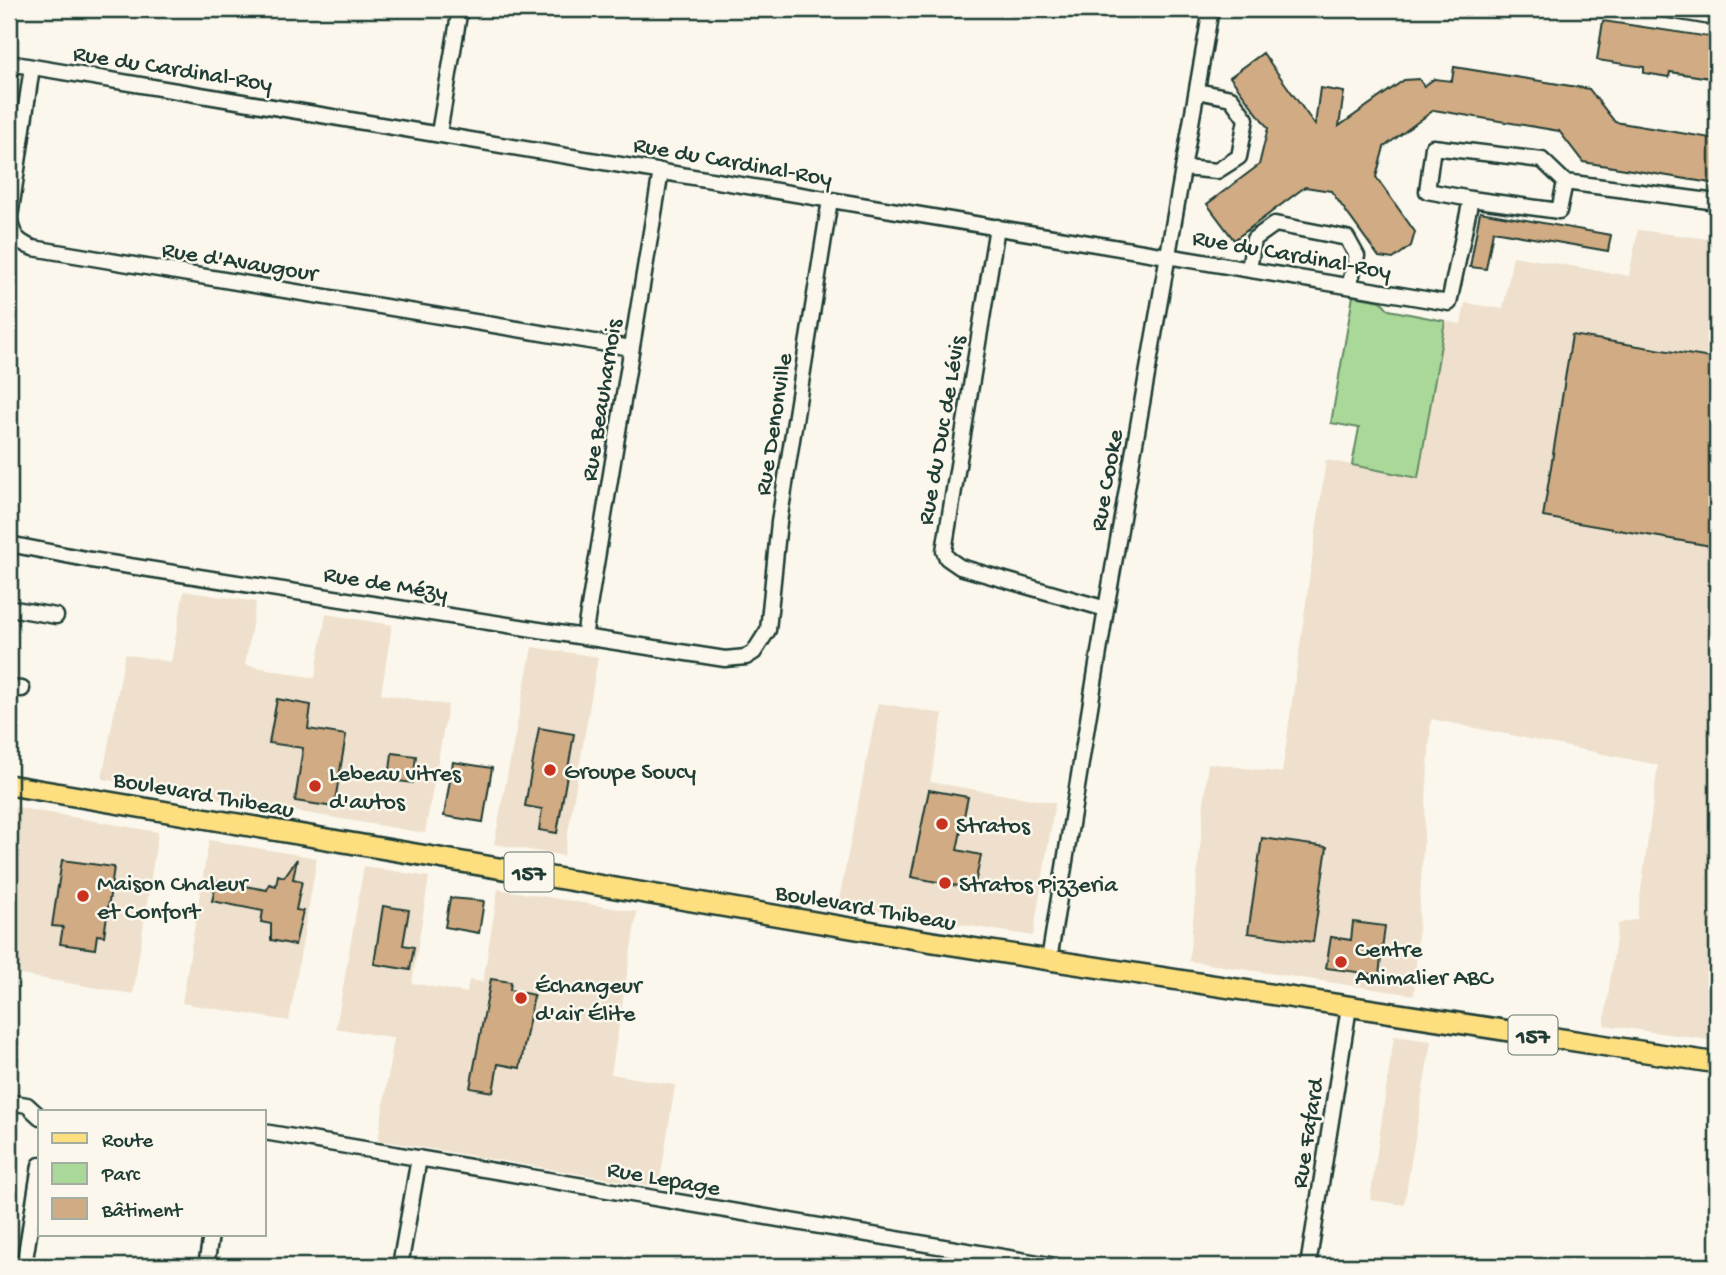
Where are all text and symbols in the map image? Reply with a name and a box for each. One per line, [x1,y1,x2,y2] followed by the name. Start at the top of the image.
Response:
[71,40,274,101] street label: Rue du Cardinal-Roy
[631,132,834,195] street label: Rue du Cardinal-Roy
[1190,225,1393,288] street label: Rue du Cardinal-Roy
[160,237,322,290] street label: Rue d'Avaugour
[576,316,631,484] street label: Rue Beauharnois
[913,333,975,527] street label: Rue du Duc de Lévis
[750,351,801,498] street label: Rue Denonville
[1085,427,1132,534] street label: Rue Cooke
[321,561,450,610] street label: Rue de Mézy
[564,759,696,788] place label: Groupe Soucy
[329,761,462,818] place label: Lebeau vitres d'autos
[542,762,558,778] marker: Groupe Soucy
[110,766,296,827] street label: Boulevard Thibeau
[307,778,323,794] marker: Lebeau vitres d'autos
[956,813,1031,842] place label: Stratos
[934,816,950,832] marker: Stratos
[504,852,554,892] road number: 157
[97,871,250,928] place label: Maison Chaleur et Confort
[959,872,1118,901] place label: Stratos Pizzeria
[937,875,953,891] marker: Stratos Pizzeria
[772,879,958,940] street label: Boulevard Thibeau
[75,888,91,904] marker: Maison Chaleur et Confort
[1355,937,1495,994] place label: Centre Animalier ABC
[1333,954,1349,970] marker: Centre Animalier ABC
[535,973,644,1030] place label: Échangeur d'air Élite
[513,990,529,1006] marker: Échangeur d'air Élite
[1508,1016,1558,1054] road number: 157
[1286,1075,1333,1191] street label: Rue Fafard
[38,1110,266,1236] legend
[102,1130,154,1155] text: Route
[605,1156,723,1205] street label: Rue Lepage
[101,1164,141,1189] text: Parc
[101,1200,184,1225] text: Bâtiment

